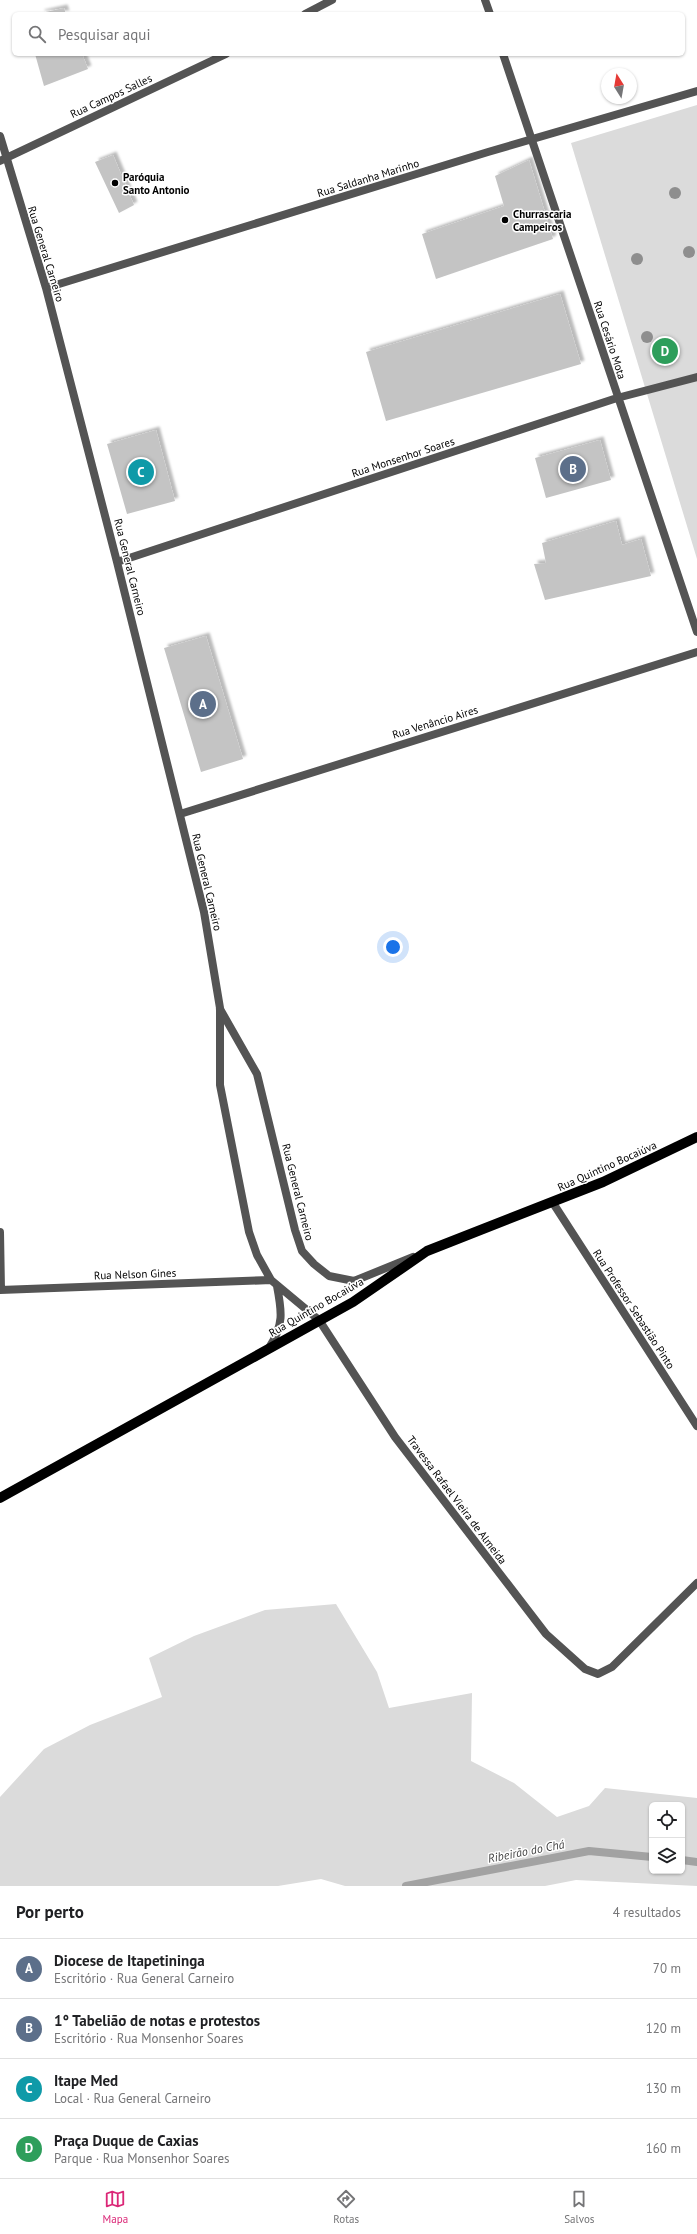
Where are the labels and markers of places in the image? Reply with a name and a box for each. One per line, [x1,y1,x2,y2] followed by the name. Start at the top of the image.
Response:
[123,170,190,197] place label: Paróquia Santo Antonio
[110,178,120,188] marker: Paróquia Santo Antonio
[513,207,571,234] place label: Churrascaria Campeiros
[500,215,510,225] marker: Churrascaria Campeiros
[652,336,678,366] pin: D
[560,454,586,484] pin: B
[128,457,154,487] pin: C
[190,689,216,719] pin: A

